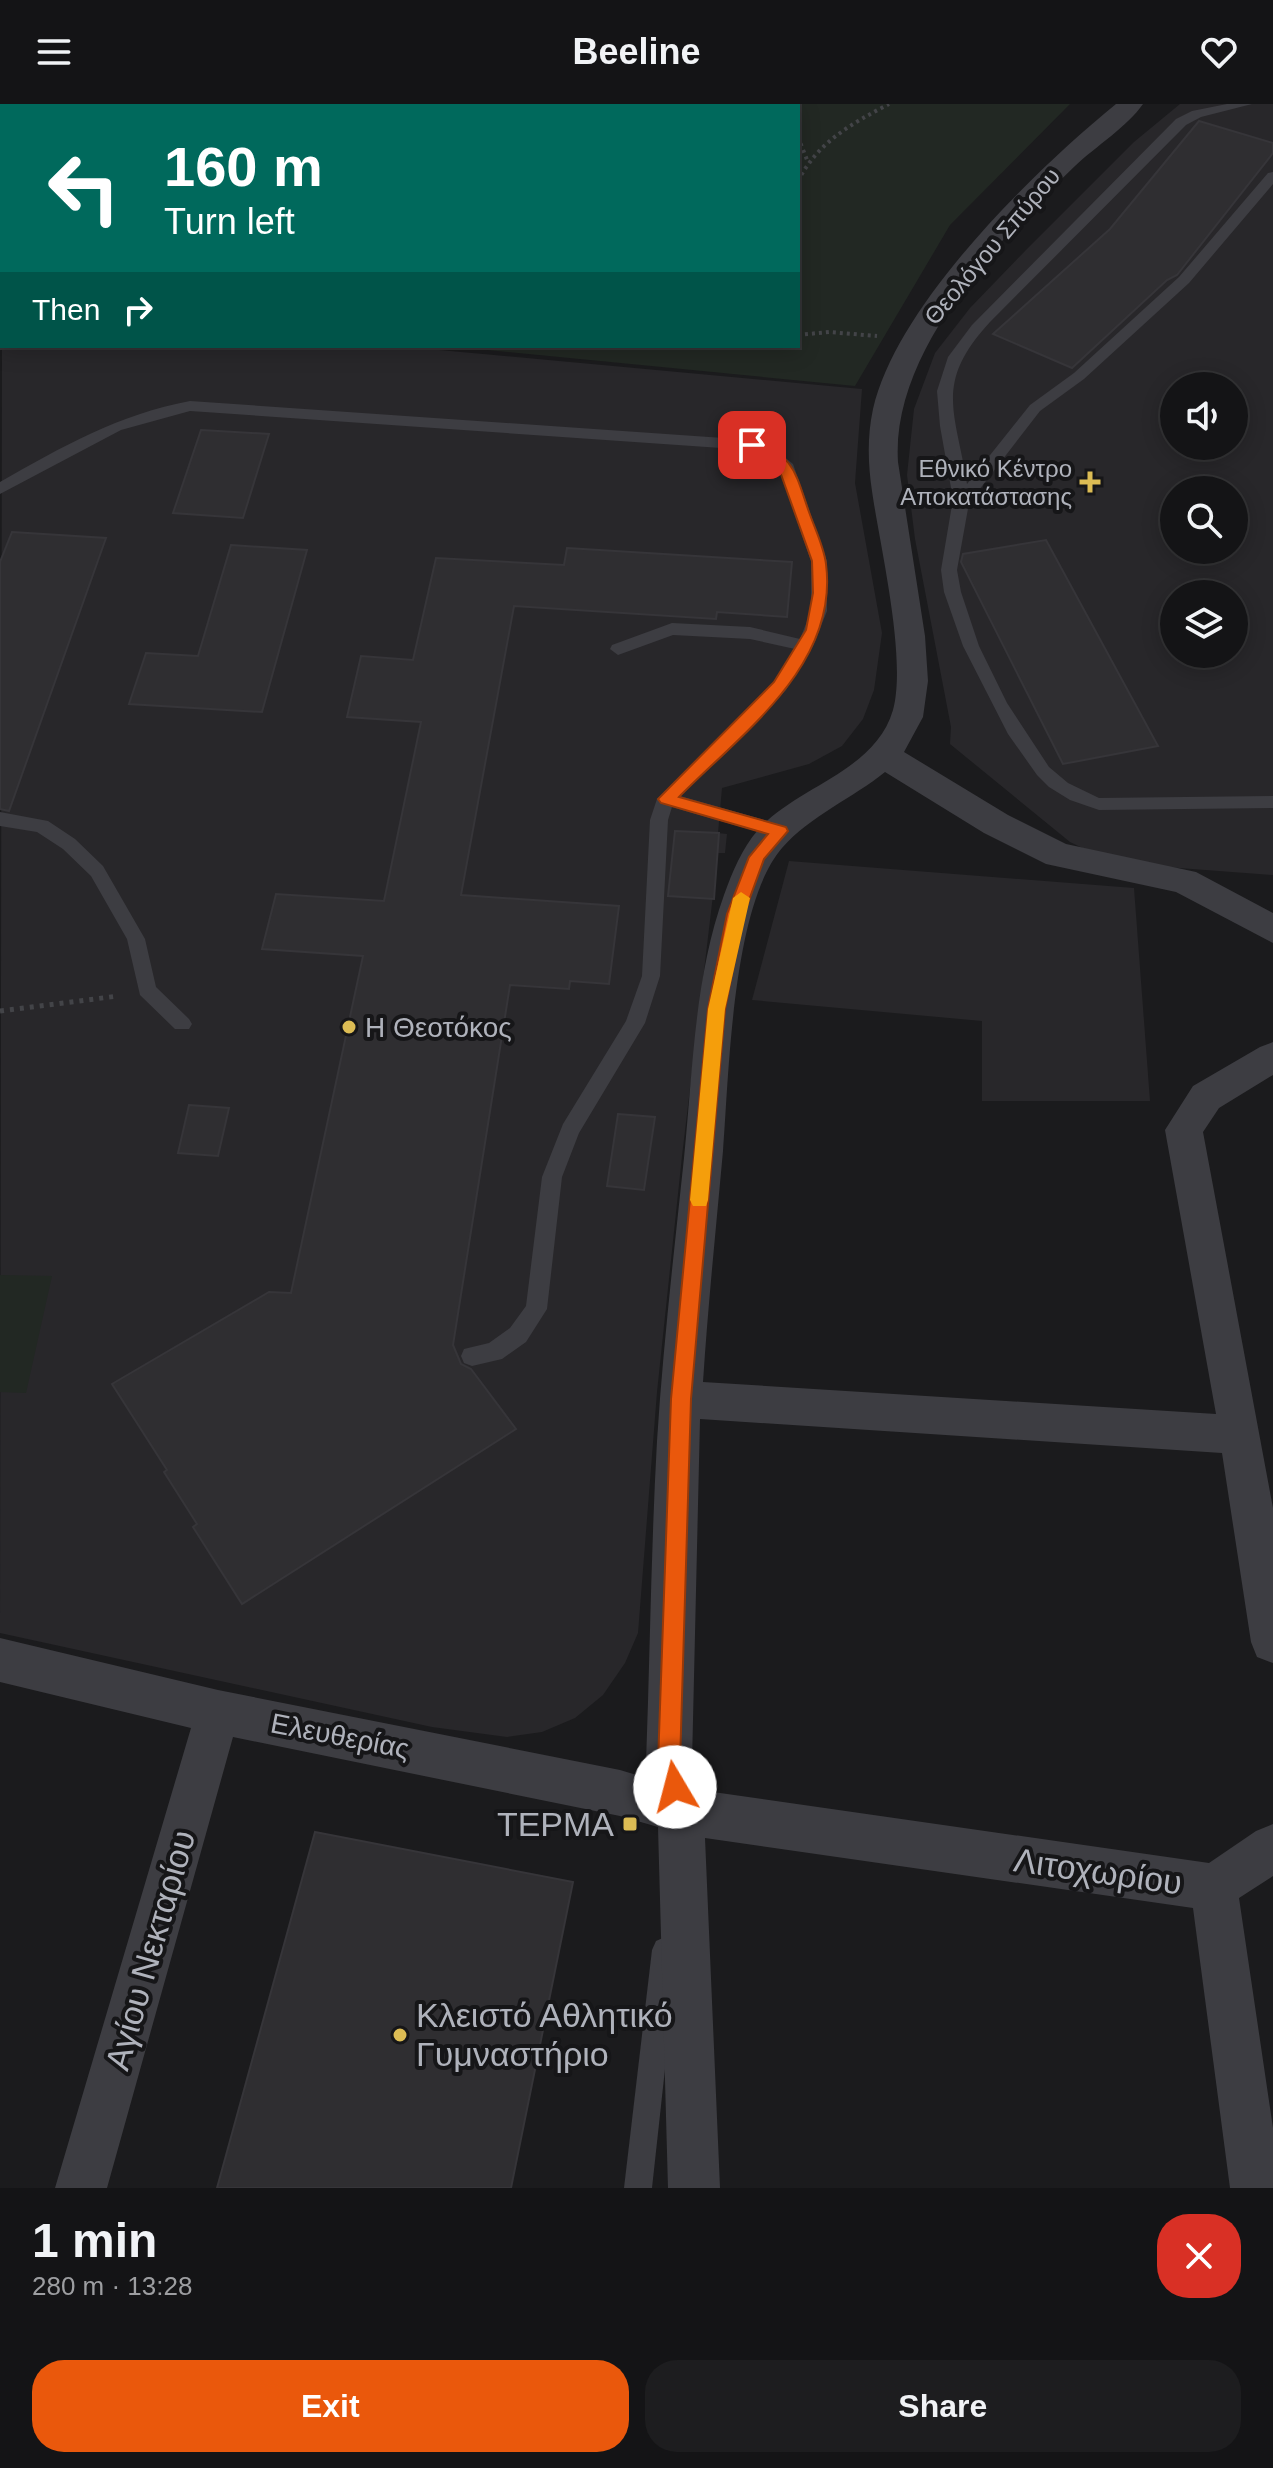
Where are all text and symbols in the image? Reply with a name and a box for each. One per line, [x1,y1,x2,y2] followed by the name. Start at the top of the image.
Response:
[32,30,76,74] icon: menu
[1197,30,1241,74] icon: heart
[572,31,701,72] text: Beeline
[164,135,323,198] text: 160 m
[32,136,136,240] icon: left
[919,162,1065,330] street label: Θεολόγου Σπύρου
[164,201,295,242] text: Turn left
[116,288,160,332] icon: right
[32,293,100,326] text: Then
[1160,372,1248,668] map controls
[1160,372,1248,460] button: sound
[718,411,786,479] pin
[730,423,774,467] icon: arrive
[900,455,1072,510] place label: Εθνικό Κέντρο Αποκατάστασης
[1079,471,1101,493] marker: Εθνικό Κέντρο Αποκατάστασης
[1160,476,1248,564] button: search
[1160,580,1248,668] button: layers
[365,1012,512,1043] place label: Η Θεοτόκος
[340,1018,358,1036] marker: Η Θεοτόκος
[268,1707,412,1765] street label: Ελευθερίας
[633,1745,717,1829] position arrow
[497,1805,614,1843] place label: ΤΕΡΜΑ
[621,1815,639,1833] marker: ΤΕΡΜΑ
[98,1826,202,2074] street label: Αγίου Νεκταρίου
[1012,1840,1184,1902] street label: Λιτοχωρίου
[416,1996,673,2073] place label: Κλειστό Αθλητικό Γυμναστήριο
[391,2026,409,2044] marker: Κλειστό Αθλητικό Γυμναστήριο
[32,2214,157,2267] text: 1 min
[1157,2214,1241,2298] button: close
[32,2271,192,2301] text: 280 m · 13:28
[32,2360,629,2452] button: Exit
[645,2360,1241,2452] button: Share

